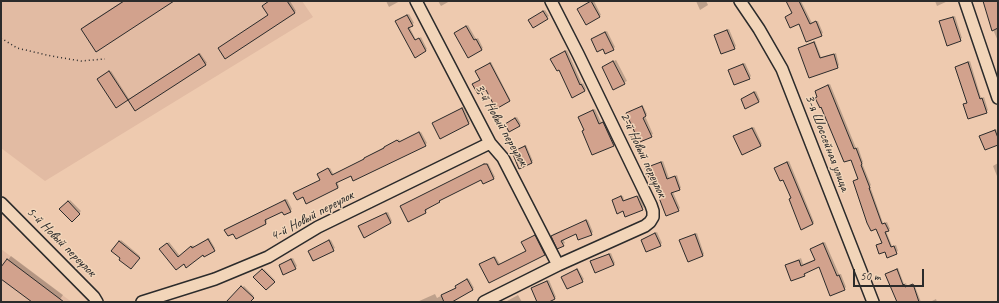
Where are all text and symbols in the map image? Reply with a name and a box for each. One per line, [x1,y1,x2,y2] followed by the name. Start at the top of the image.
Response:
[471,81,531,169] street label: 3-й Новый переулок
[801,92,853,194] street label: 3-я Шоссейная улица
[616,110,670,200] street label: 2-й Новый переулок
[268,187,356,245] street label: 4-й Новый переулок
[23,204,99,280] street label: 5-й Новый переулок
[855,261,926,287] scale bar
[860,268,880,284] text: 50 m

